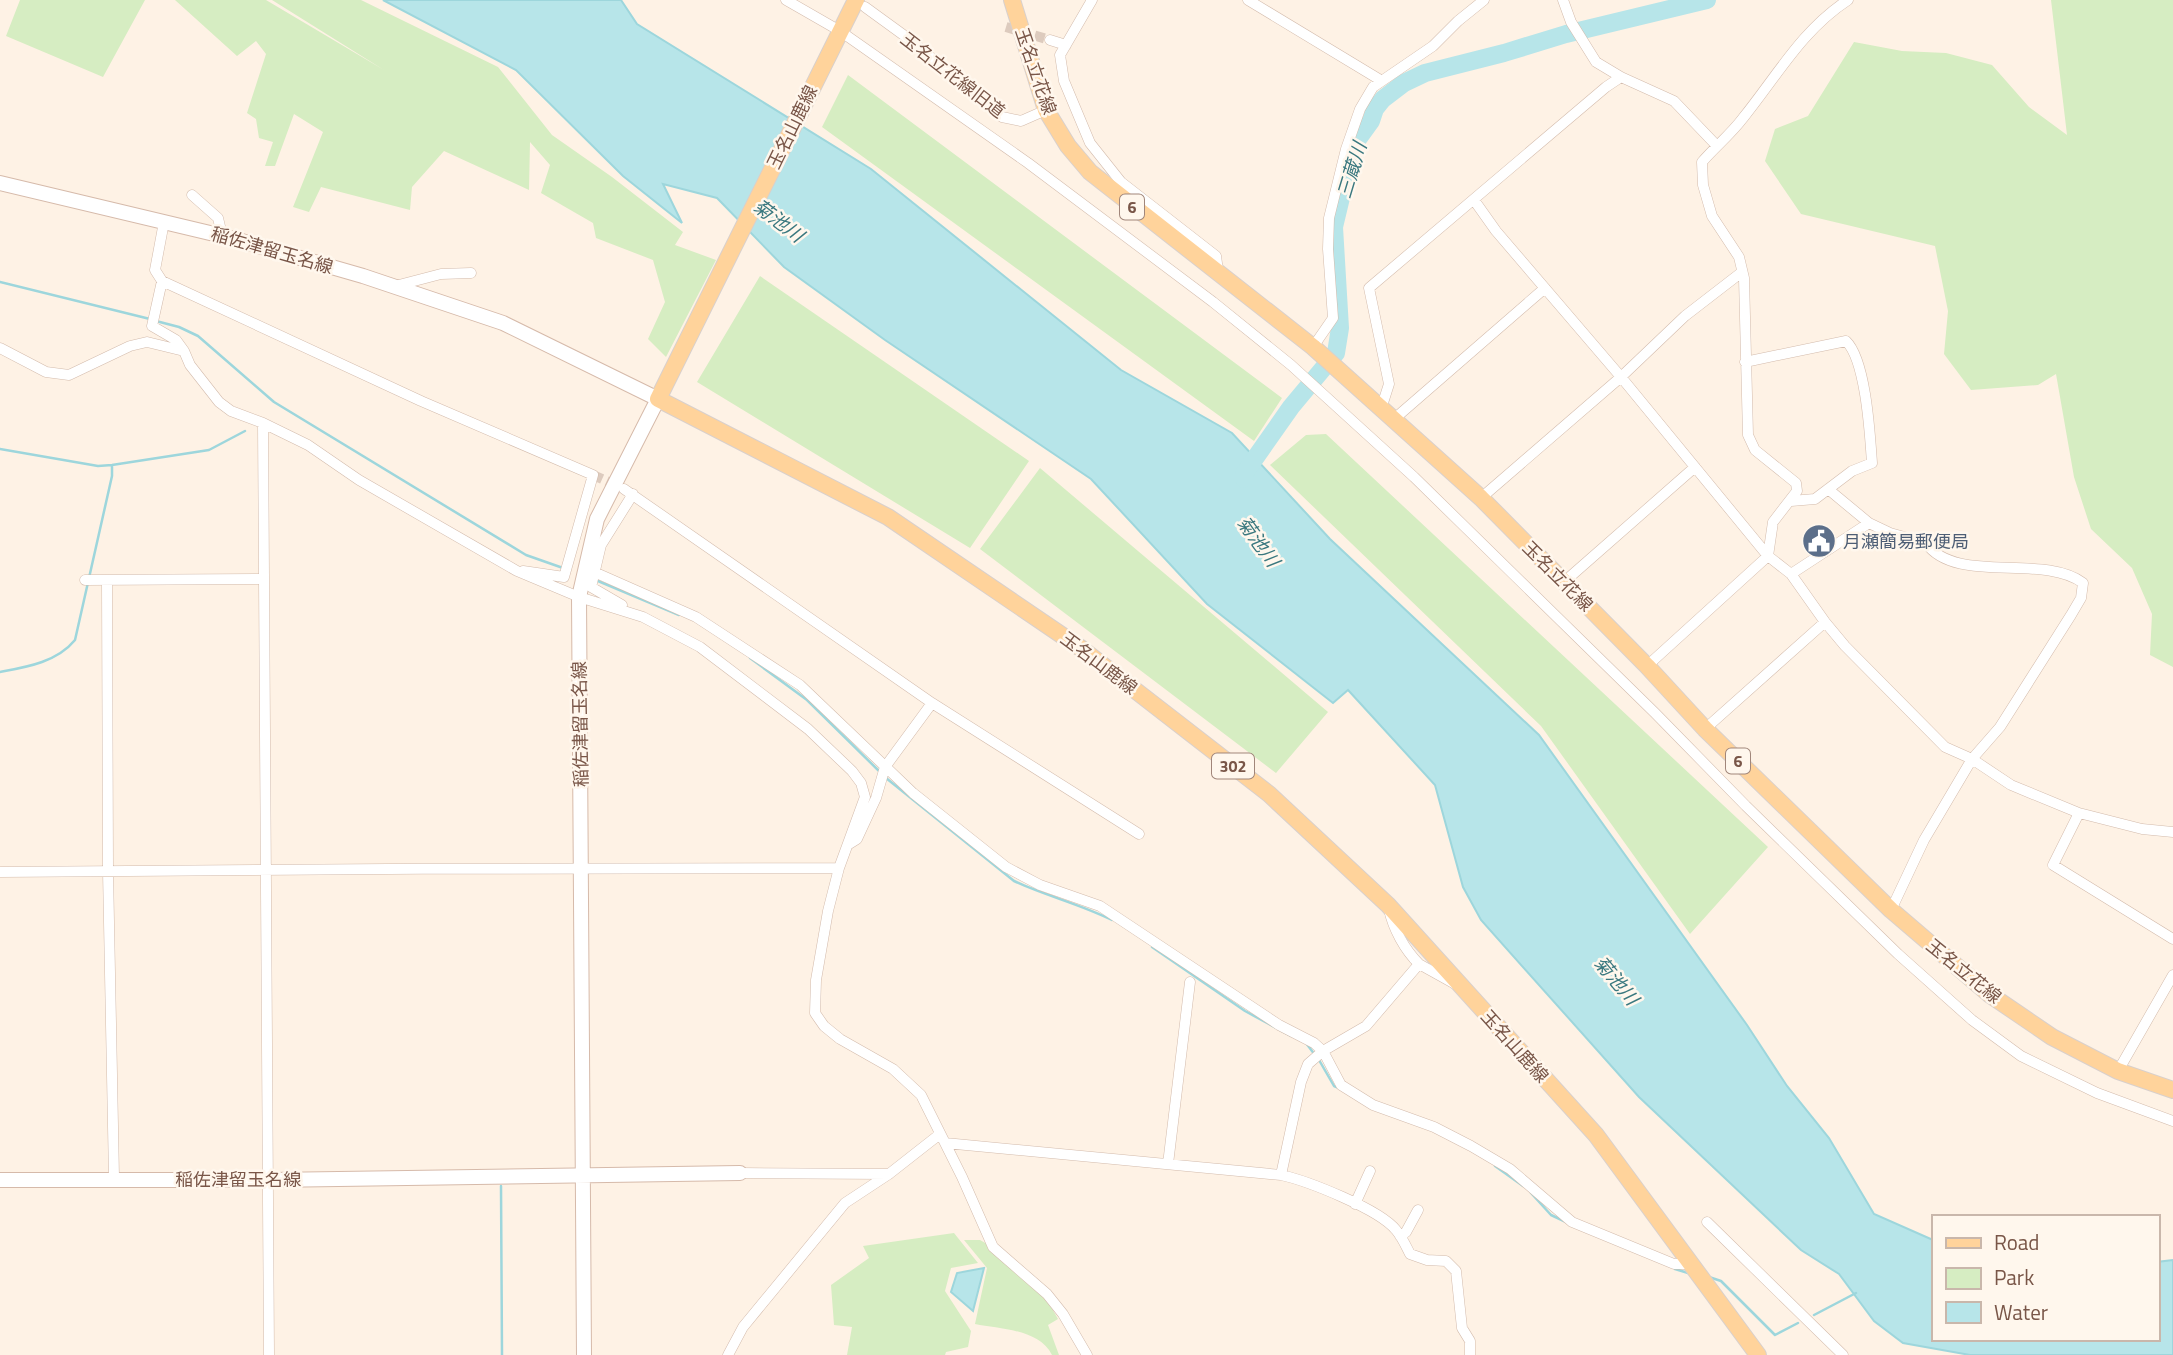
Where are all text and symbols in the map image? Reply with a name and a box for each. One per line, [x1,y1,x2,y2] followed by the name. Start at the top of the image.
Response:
[1009,24,1063,118] street label: 玉名立花線
[895,26,1011,124] street label: 玉名立花線旧道
[760,81,824,173] street label: 玉名山鹿線
[1329,137,1374,202] water label: 三蔵川
[748,191,812,250] water label: 菊池川
[1120,195,1144,220] road number: 6
[208,220,336,280] street label: 稲佐津留玉名線
[1231,509,1289,574] water label: 菊池川
[1800,522,1838,560] public building icon: 月瀬簡易郵便局
[1843,528,1969,555] place label: 月瀬簡易郵便局
[1517,535,1599,617] street label: 玉名立花線
[1055,625,1143,701] street label: 玉名山鹿線
[565,661,595,787] street label: 稲佐津留玉名線
[1726,748,1750,774] road number: 6
[1212,754,1254,778] road number: 302
[1921,932,2007,1010] street label: 玉名立花線
[1588,949,1648,1013] water label: 菊池川
[1475,1004,1555,1088] street label: 玉名山鹿線
[175,1166,301,1193] street label: 稲佐津留玉名線
[1932,1215,2159,1341] legend
[1994,1226,2039,1258] text: Road
[1994,1261,2034,1293] text: Park
[1994,1296,2048,1328] text: Water

